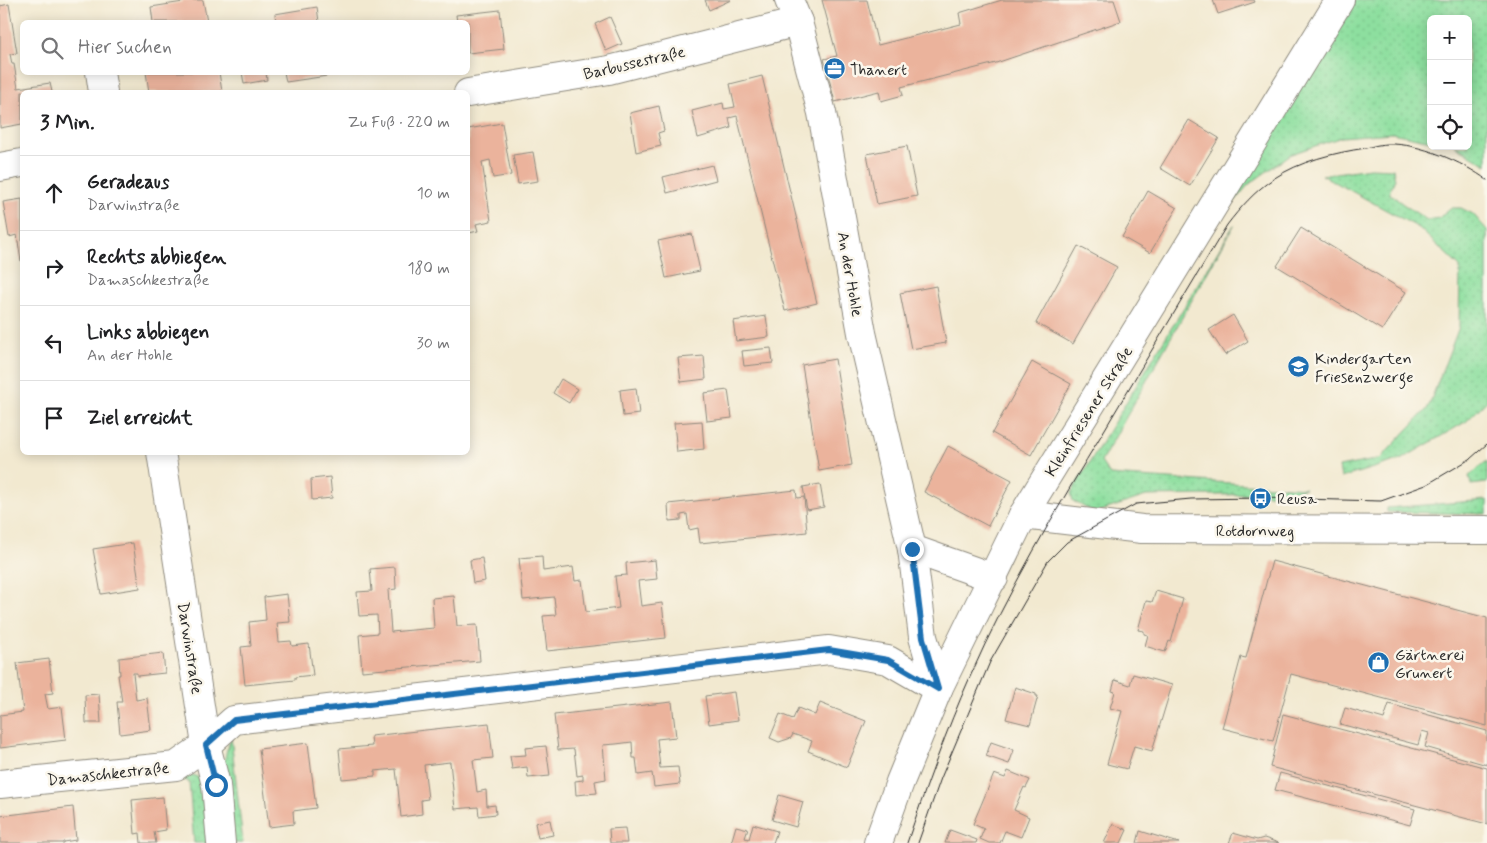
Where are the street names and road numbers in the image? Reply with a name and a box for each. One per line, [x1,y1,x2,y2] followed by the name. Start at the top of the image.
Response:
[581,42,687,85] street label: Barbussestraße
[832,230,867,319] street label: An der Hohle
[1041,342,1138,481] street label: Kleinfriesener Straße
[1216,521,1294,542] street label: Rotdornweg
[172,601,207,696] street label: Darwinstraße
[46,758,170,791] street label: Damaschkestraße

